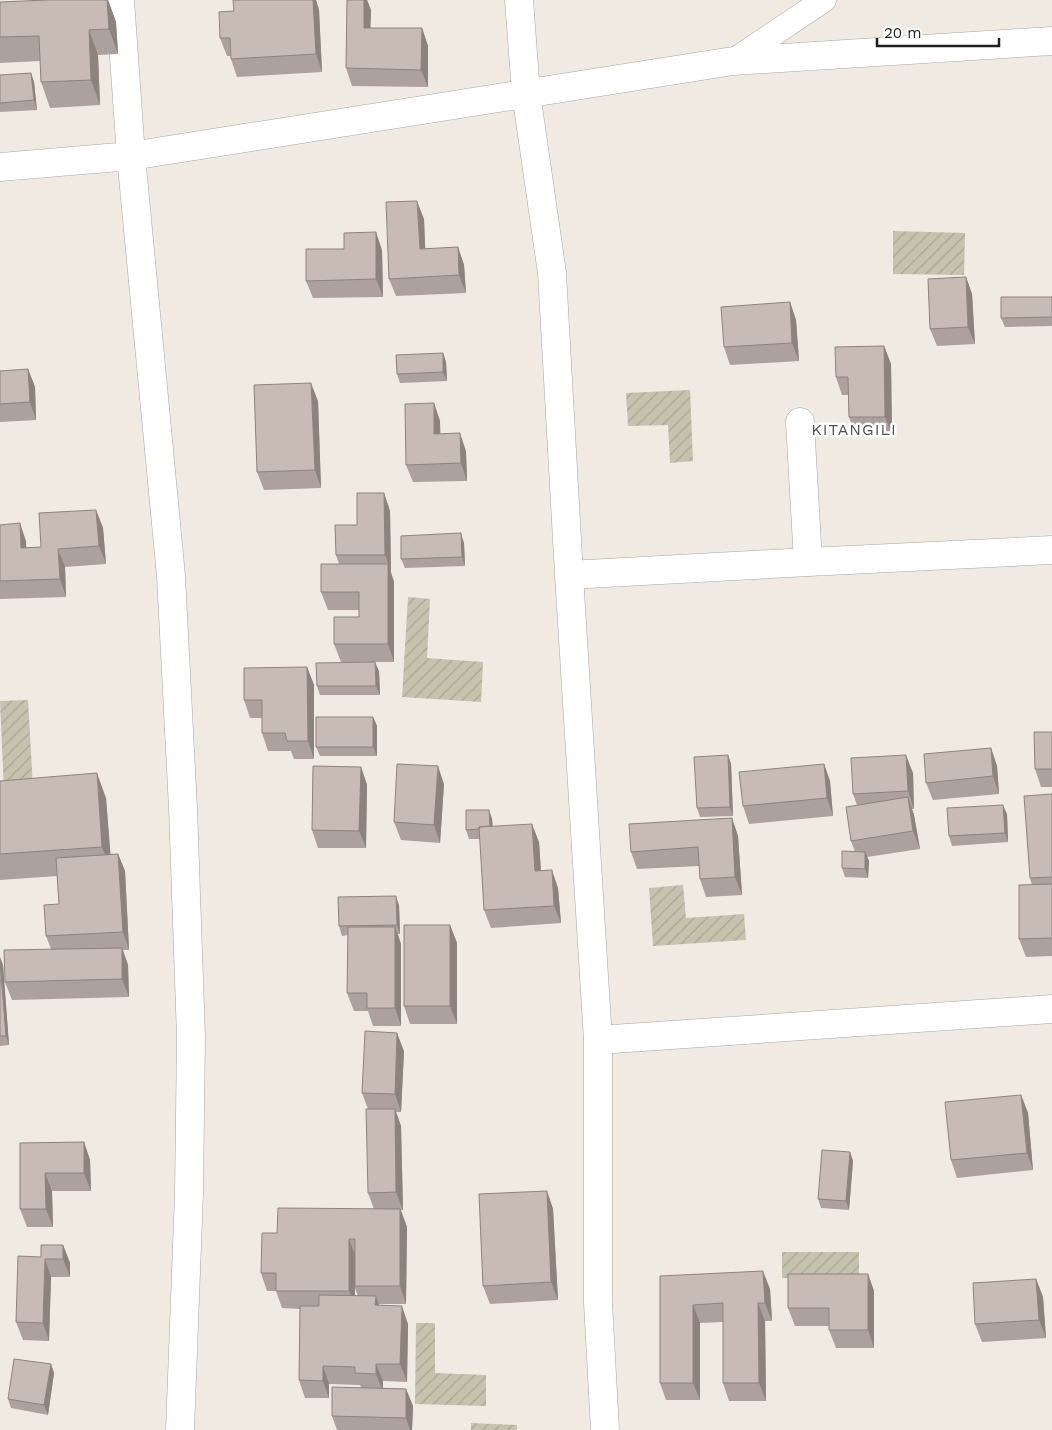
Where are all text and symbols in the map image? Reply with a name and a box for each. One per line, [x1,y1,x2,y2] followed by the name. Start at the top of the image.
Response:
[877,15,1000,47] scale bar
[884,24,922,42] text: 20 m
[811,420,897,439] district label: KITANGILI

